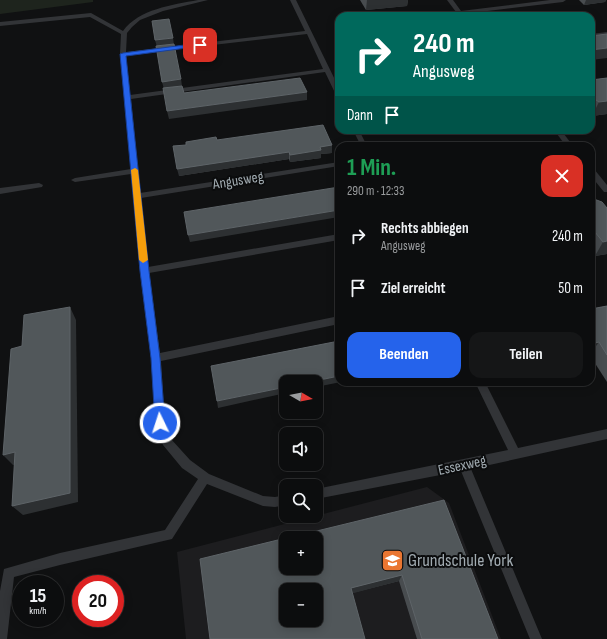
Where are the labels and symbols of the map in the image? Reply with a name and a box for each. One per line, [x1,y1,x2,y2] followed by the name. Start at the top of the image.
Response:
[183,28,217,62] pin
[210,167,265,194] street label: Angusweg
[279,375,323,419] north arrow
[139,402,181,444] position arrow
[436,451,488,480] street label: Essexweg
[380,547,406,573] school or university icon: Grundschule York
[408,550,513,571] place label: Grundschule York
[72,575,124,627] speed limit sign: 20

